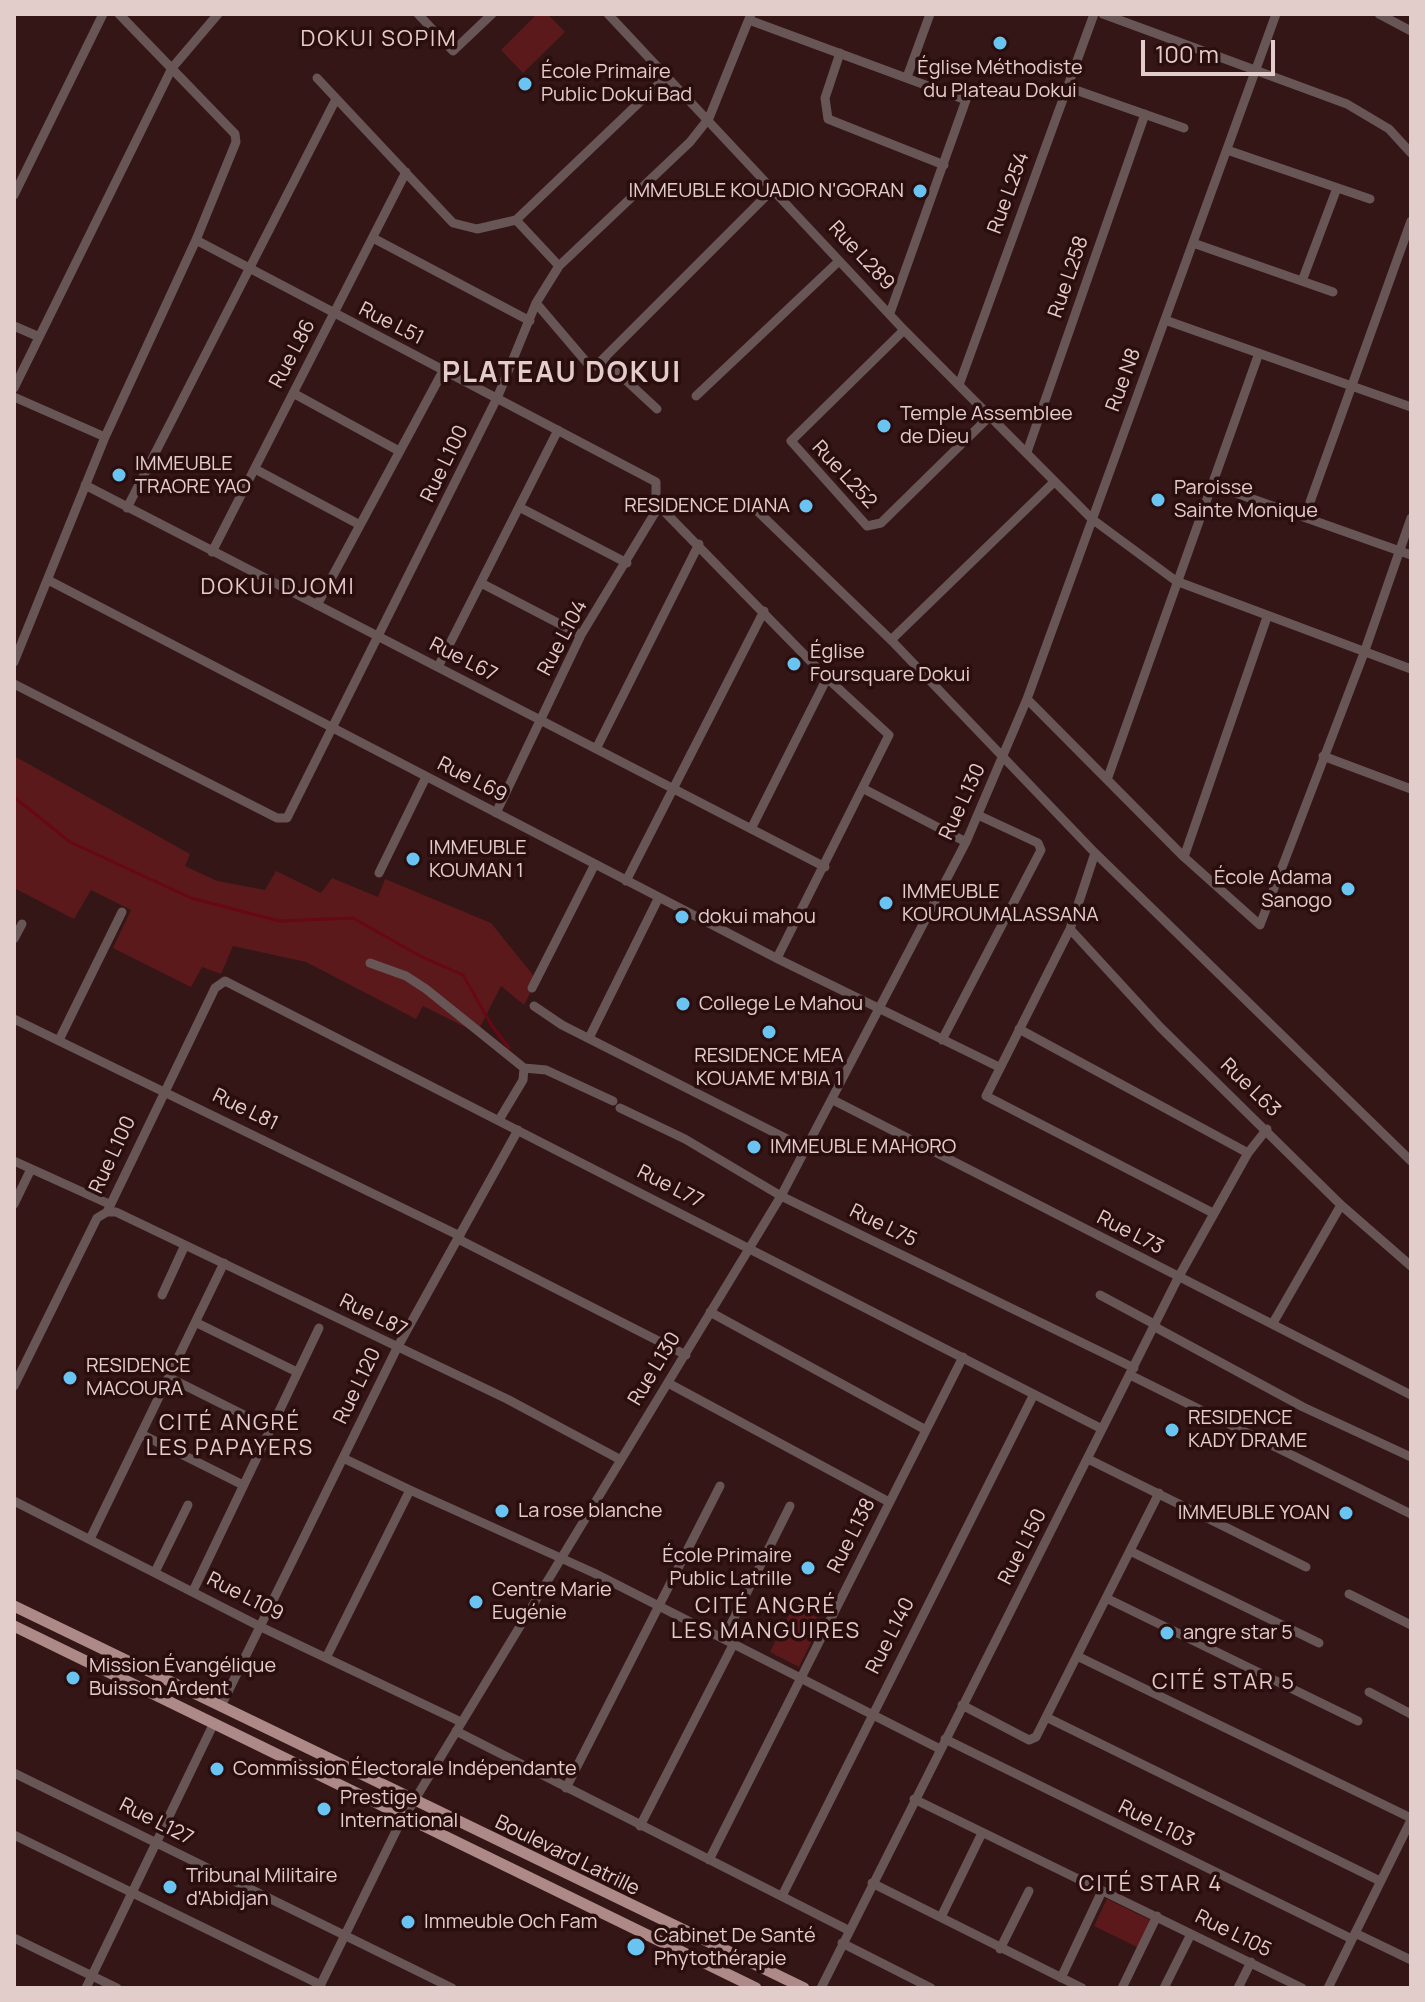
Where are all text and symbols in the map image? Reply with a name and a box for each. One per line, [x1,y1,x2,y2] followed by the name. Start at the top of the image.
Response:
[1145,24,1279,74] scale bar
[300,27,458,53] district label: DOKUI SOPIM
[991,34,1009,52] marker: Église Méthodiste du Plateau Dokui
[1155,37,1219,70] text: 100 m
[917,56,1083,103] place label: Église Méthodiste du Plateau Dokui
[541,60,692,107] place label: École Primaire Public Dokui Bad
[516,75,534,93] marker: École Primaire Public Dokui Bad
[983,149,1035,237] street label: Rue L254
[629,179,904,203] place label: IMMEUBLE KOUADIO N'GORAN
[911,182,929,200] marker: IMMEUBLE KOUADIO N'GORAN
[823,216,899,296] street label: Rue L289
[1044,233,1094,321] street label: Rue L258
[354,297,428,351] street label: Rue L51
[265,316,321,392] street label: Rue L86
[1102,345,1146,415] street label: Rue N8
[442,357,682,391] district label: PLATEAU DOKUI
[900,402,1073,449] place label: Temple Assemblee de Dieu
[875,417,893,435] marker: Temple Assemblee de Dieu
[416,422,474,506] street label: Rue L100
[807,436,881,514] street label: Rue L252
[135,452,251,499] place label: IMMEUBLE TRAORE YAO
[110,466,128,484] marker: IMMEUBLE TRAORE YAO
[1174,476,1318,523] place label: Paroisse Sainte Monique
[1149,491,1167,509] marker: Paroisse Sainte Monique
[624,494,790,518] place label: RESIDENCE DIANA
[797,497,815,515] marker: RESIDENCE DIANA
[200,575,356,601] district label: DOKUI DJOMI
[533,596,593,680] street label: Rue L104
[425,633,501,687] street label: Rue L67
[810,640,970,687] place label: Église Foursquare Dokui
[785,655,803,673] marker: Église Foursquare Dokui
[433,752,511,808] street label: Rue L69
[935,760,991,844] street label: Rue L130
[429,836,527,883] place label: IMMEUBLE KOUMAN 1
[404,850,422,868] marker: IMMEUBLE KOUMAN 1
[1214,866,1332,913] place label: École Adama Sanogo
[902,880,1099,927] place label: IMMEUBLE KOUROUMALASSANA
[1339,880,1357,898] marker: École Adama Sanogo
[877,894,895,912] marker: IMMEUBLE KOUROUMALASSANA
[698,905,816,929] place label: dokui mahou
[673,908,691,926] marker: dokui mahou
[699,992,863,1016] place label: College Le Mahou
[674,995,692,1013] marker: College Le Mahou
[760,1023,778,1041] marker: RESIDENCE MEA KOUAME M'BIA 1
[694,1044,844,1091] place label: RESIDENCE MEA KOUAME M'BIA 1
[1215,1054,1285,1122] street label: Rue L63
[208,1084,282,1136] street label: Rue L81
[85,1113,141,1197] street label: Rue L100
[770,1135,956,1159] place label: IMMEUBLE MAHORO
[745,1138,763,1156] marker: IMMEUBLE MAHORO
[633,1160,707,1214] street label: Rue L77
[845,1199,921,1253] street label: Rue L75
[1093,1206,1167,1260] street label: Rue L73
[335,1289,411,1343] street label: Rue L87
[624,1328,686,1410] street label: Rue L130
[329,1344,387,1428] street label: Rue L120
[86,1354,191,1401] place label: RESIDENCE MACOURA
[61,1369,79,1387] marker: RESIDENCE MACOURA
[1188,1406,1307,1453] place label: RESIDENCE KADY DRAME
[146,1411,314,1462] district label: CITÉ ANGRÉ LES PAPAYERS
[1163,1421,1181,1439] marker: RESIDENCE KADY DRAME
[823,1495,881,1577] street label: Rue L138
[518,1499,662,1523] place label: La rose blanche
[1178,1501,1330,1525] place label: IMMEUBLE YOAN
[493,1502,511,1520] marker: La rose blanche
[1337,1504,1355,1522] marker: IMMEUBLE YOAN
[994,1505,1052,1589] street label: Rue L150
[662,1544,792,1591] place label: École Primaire Public Latrille
[799,1559,817,1577] marker: École Primaire Public Latrille
[203,1568,287,1626] street label: Rue L109
[492,1578,612,1625] place label: Centre Marie Eugénie
[467,1593,485,1611] marker: Centre Marie Eugénie
[671,1594,861,1646] district label: CITÉ ANGRÉ LES MANGUIRES
[862,1594,920,1678] street label: Rue L140
[1183,1621,1293,1645] place label: angre star 5
[1158,1624,1176,1642] marker: angre star 5
[89,1654,276,1701] place label: Mission Évangélique Buisson Ardent
[64,1669,82,1687] marker: Mission Évangélique Buisson Ardent
[1152,1670,1296,1696] district label: CITÉ STAR 5
[233,1757,577,1781] place label: Commission Électorale Indépendante
[208,1760,226,1778] marker: Commission Électorale Indépendante
[340,1786,458,1833] place label: Prestige International
[115,1793,197,1851] street label: Rue L127
[1114,1795,1198,1853] street label: Rue L103
[315,1800,333,1818] marker: Prestige International
[491,1811,643,1901] street label: Boulevard Latrille
[186,1864,337,1911] place label: Tribunal Militaire d'Abidjan
[1079,1872,1223,1898] district label: CITÉ STAR 4
[161,1878,179,1896] marker: Tribunal Militaire d'Abidjan
[1191,1905,1275,1963] street label: Rue L105
[424,1910,597,1934] place label: Immeuble Och Fam
[399,1913,417,1931] marker: Immeuble Och Fam
[654,1924,816,1971] place label: Cabinet De Santé Phytothérapie
[625,1936,647,1958] marker: Cabinet De Santé Phytothérapie

